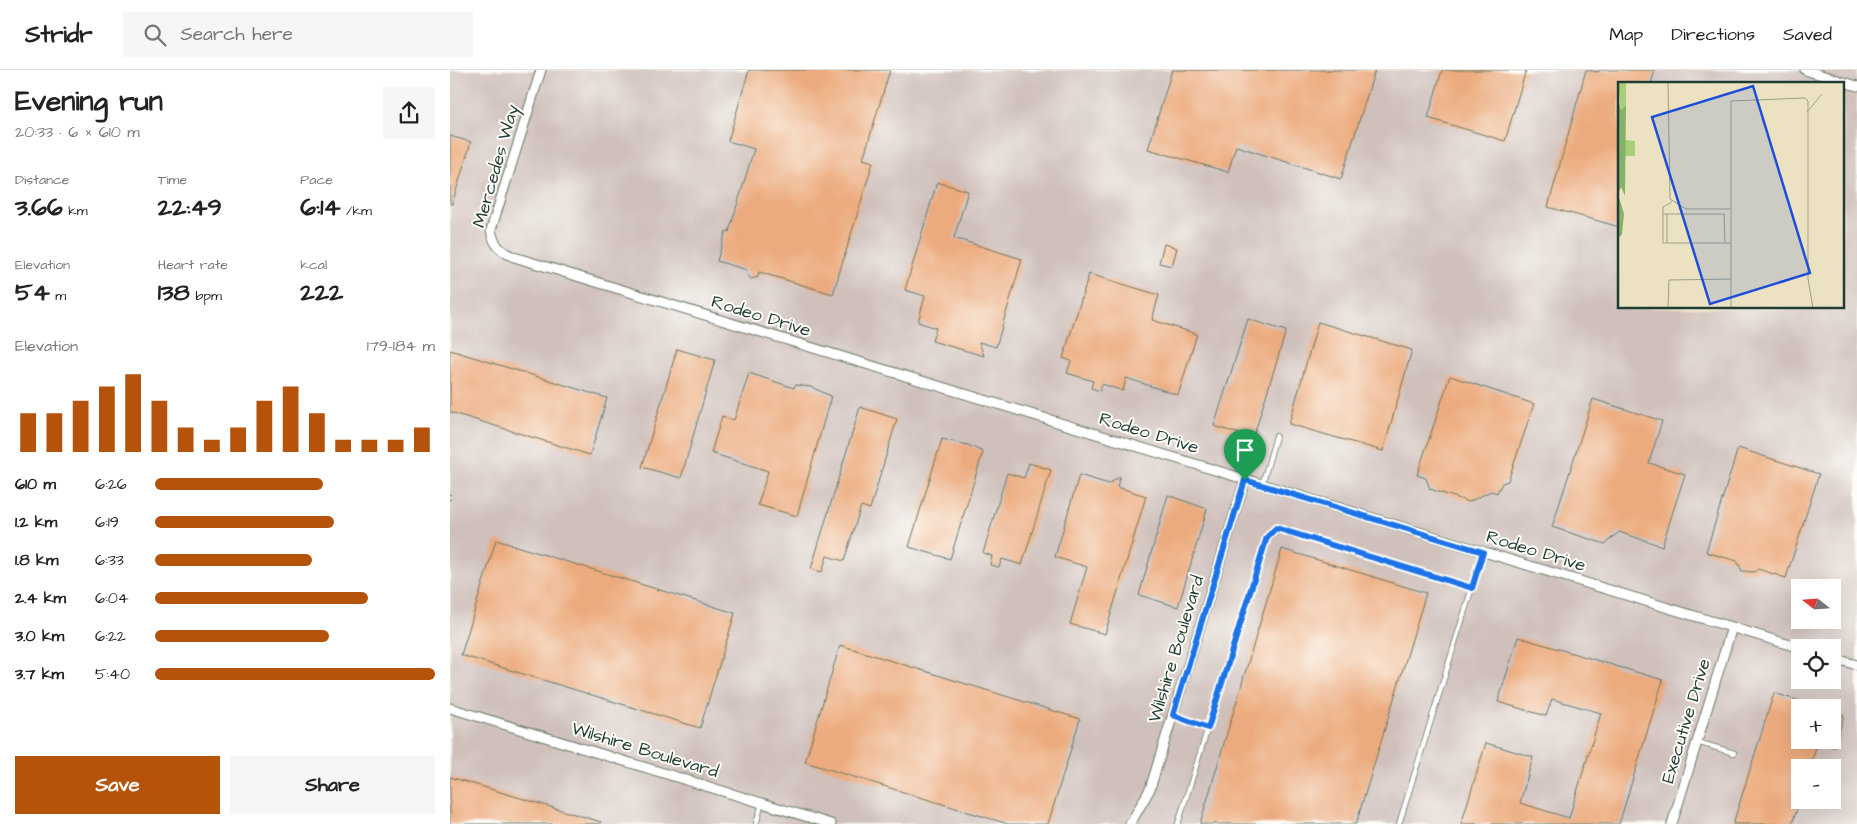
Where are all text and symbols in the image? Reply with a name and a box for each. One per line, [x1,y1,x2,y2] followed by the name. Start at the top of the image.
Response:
[123,12,473,57] search box
[25,18,93,52] text: Stridr
[141,21,169,49] icon: search
[181,21,293,48] text: Search here
[1609,22,1643,47] text: Map
[1671,22,1755,47] text: Directions
[1783,22,1832,47] text: Saved
[15,82,163,121] text: Evening run
[1618,82,1844,309] inset map
[383,87,435,139] button: share
[466,101,526,231] street label: Mercedes Way
[15,121,140,143] text: 20:33 · 6 × 610 m
[15,170,69,190] text: Distance
[158,170,187,190] text: Time
[300,170,333,190] text: Pace
[15,190,63,225] text: 3.66
[158,190,222,225] text: 22:49
[300,190,340,225] text: 6:14
[63,201,88,221] text: km
[340,201,372,221] text: /km
[15,255,70,275] text: Elevation
[158,255,228,275] text: Heart rate
[300,255,327,275] text: kcal
[15,275,50,310] text: 54
[158,275,190,310] text: 138
[300,275,343,310] text: 222
[50,286,66,306] text: m
[190,286,222,306] text: bpm
[708,289,814,343] street label: Rodeo Drive
[15,335,78,357] text: Elevation
[367,335,435,357] text: 179–184 m
[1096,406,1202,460] street label: Rodeo Drive
[1224,429,1266,480] pin
[1231,436,1259,464] icon: arrive
[15,473,56,495] text: 610 m
[95,473,127,495] text: 6:26
[15,511,57,533] text: 1.2 km
[95,511,119,533] text: 6:19
[1483,524,1589,578] street label: Rodeo Drive
[15,549,58,571] text: 1.8 km
[95,549,124,571] text: 6:33
[1142,573,1210,725] street label: Wilshire Boulevard
[1791,579,1841,629] north arrow
[1791,579,1841,809] map controls
[15,587,66,609] text: 2.4 km
[95,587,129,609] text: 6:04
[15,625,64,647] text: 3.0 km
[95,625,126,647] text: 6:22
[1791,639,1841,689] button: locate
[1655,655,1717,786] street label: Executive Drive
[15,663,64,685] text: 3.7 km
[95,663,130,685] text: 5:40
[1791,699,1841,749] button: +
[569,716,721,784] street label: Wilshire Boulevard
[15,756,220,814] button: Save
[230,756,435,814] button: Share
[1791,759,1841,809] button: −

